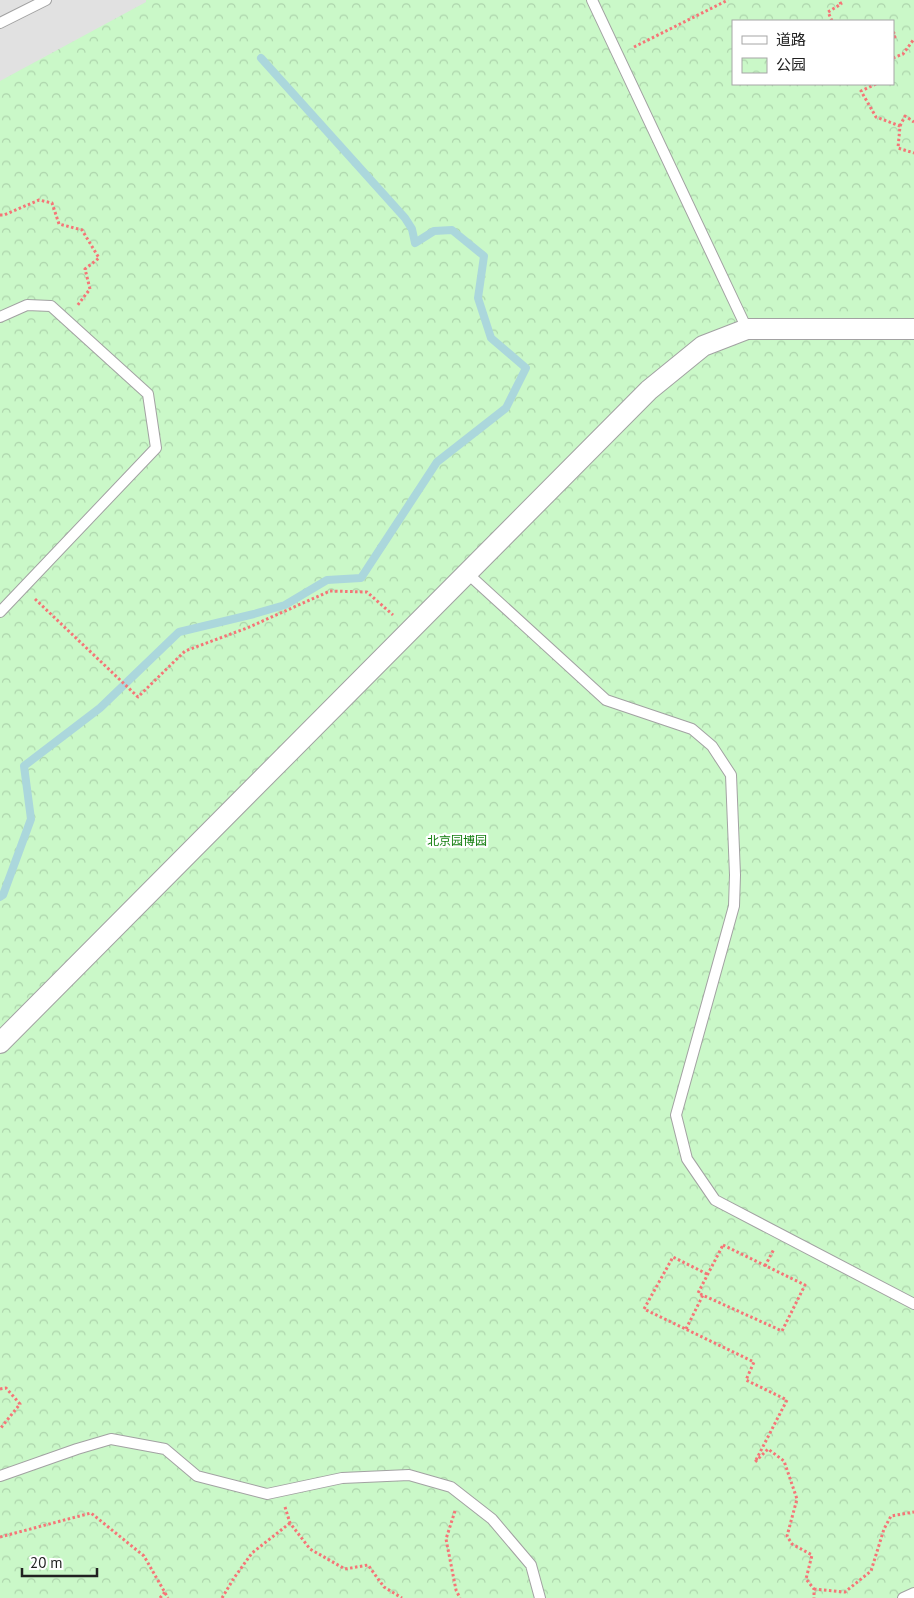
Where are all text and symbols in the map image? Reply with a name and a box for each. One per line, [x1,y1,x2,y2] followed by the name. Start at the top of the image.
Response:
[732,20,894,85] legend
[776,30,806,49] text: 道路
[776,55,806,74] text: 公园
[427,833,487,848] park label: 北京园博园
[22,1546,98,1578] scale bar
[30,1553,63,1572] text: 20 m

